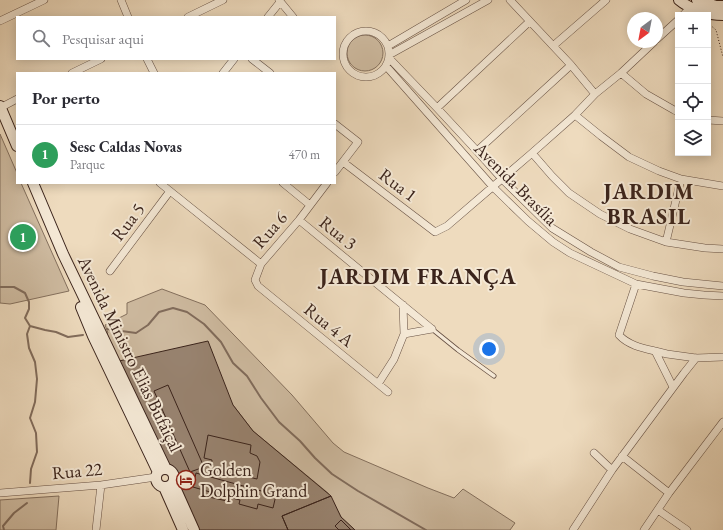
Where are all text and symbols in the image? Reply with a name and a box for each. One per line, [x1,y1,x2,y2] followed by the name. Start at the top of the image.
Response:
[627,12,663,48] north arrow
[675,12,711,156] map controls
[675,12,711,48] button: +
[16,16,336,60] search box
[30,27,52,49] icon: search
[62,29,144,48] text: Pesquisar aqui
[675,48,711,84] button: −
[675,84,711,120] button: locate
[32,87,100,109] text: Por perto
[675,120,711,156] button: layers
[469,136,564,231] street label: Avenida Brasília
[70,137,182,156] text: Sesc Caldas Novas
[42,146,48,163] text: 1
[289,146,320,163] text: 470 m
[70,156,105,173] text: Parque
[375,163,422,206] street label: Rua 1
[601,177,695,231] district label: JARDIM BRASIL
[106,198,149,245] street label: Rua 5
[247,206,292,253] street label: Rua 6
[315,211,362,255] street label: Rua 3
[10,222,36,252] pin: 1
[73,251,188,455] street label: Avenida Ministro Elias Bufaiçal
[317,262,517,291] district label: JARDIM FRANÇA
[300,297,359,352] street label: Rua 4 A
[479,339,499,359] your location
[51,457,103,484] street label: Rua 22
[200,458,308,502] place label: Golden Dolphin Grand
[175,469,197,491] hotel icon: Golden Dolphin Grand

